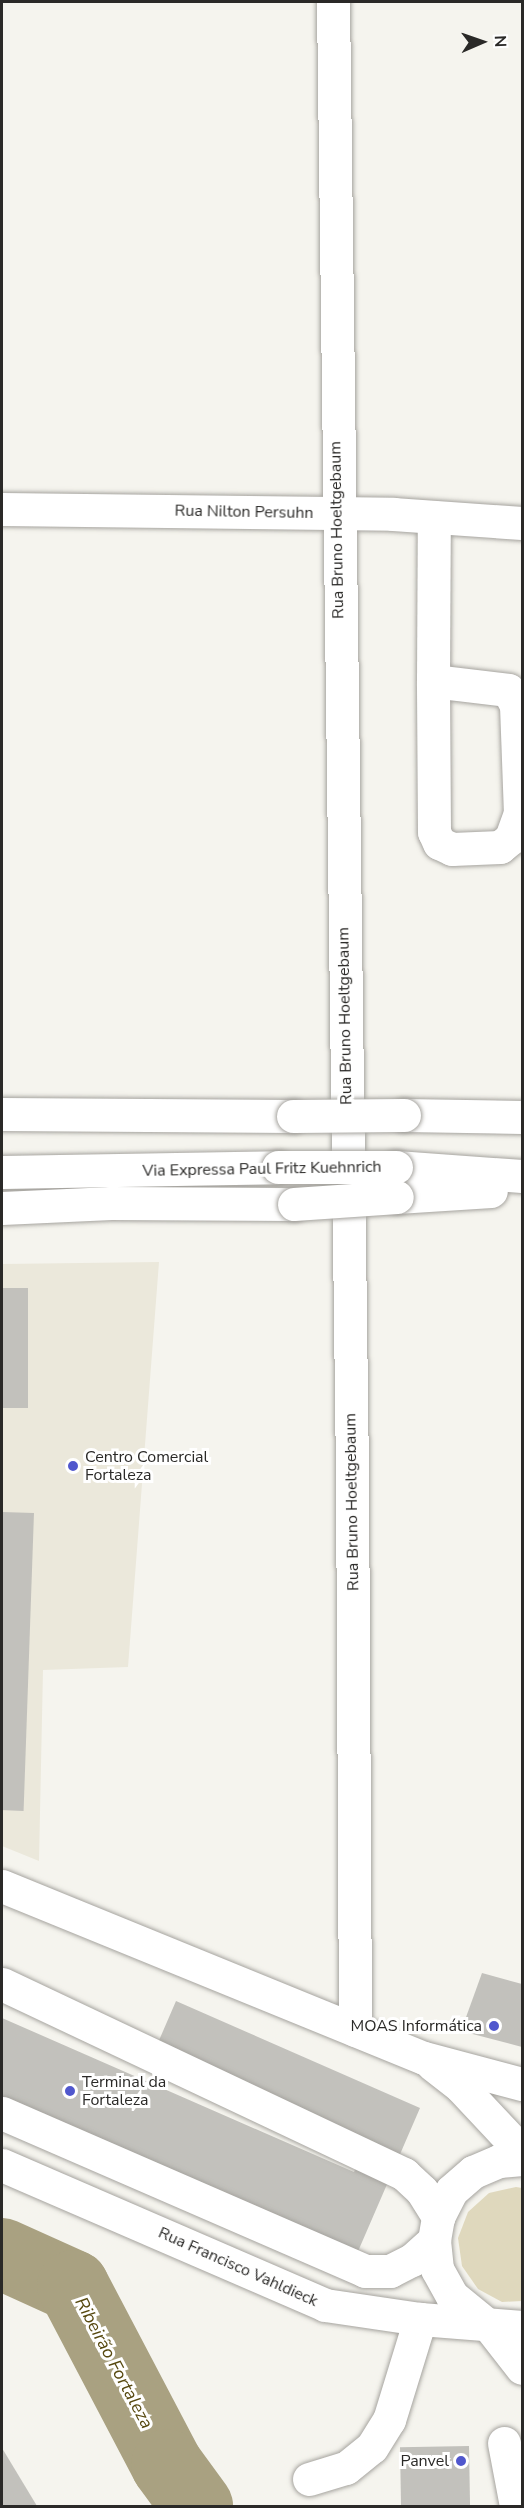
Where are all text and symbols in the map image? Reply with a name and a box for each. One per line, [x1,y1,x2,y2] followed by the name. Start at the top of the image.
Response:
[452,12,512,72] north arrow
[489,35,511,48] text: N
[326,441,348,619] street label: Rua Bruno Hoeltgebaum
[174,501,314,523] street label: Rua Nilton Persuhn
[334,927,356,1105] street label: Rua Bruno Hoeltgebaum
[142,1157,382,1181] street label: Via Expressa Paul Fritz Kuehnrich
[341,1413,363,1591] street label: Rua Bruno Hoeltgebaum
[85,1447,208,1485] place label: Centro Comercial Fortaleza
[66,1459,80,1473] marker: Centro Comercial Fortaleza
[351,2016,482,2036] place label: MOAS Informática
[487,2019,501,2033] marker: MOAS Informática
[82,2072,166,2110] place label: Terminal da Fortaleza
[63,2084,77,2098] marker: Terminal da Fortaleza
[155,2223,321,2311] street label: Rua Francisco Vahldieck
[70,2294,158,2432] water label: Ribeirão Fortaleza
[400,2451,449,2471] place label: Panvel
[454,2454,468,2468] marker: Panvel

